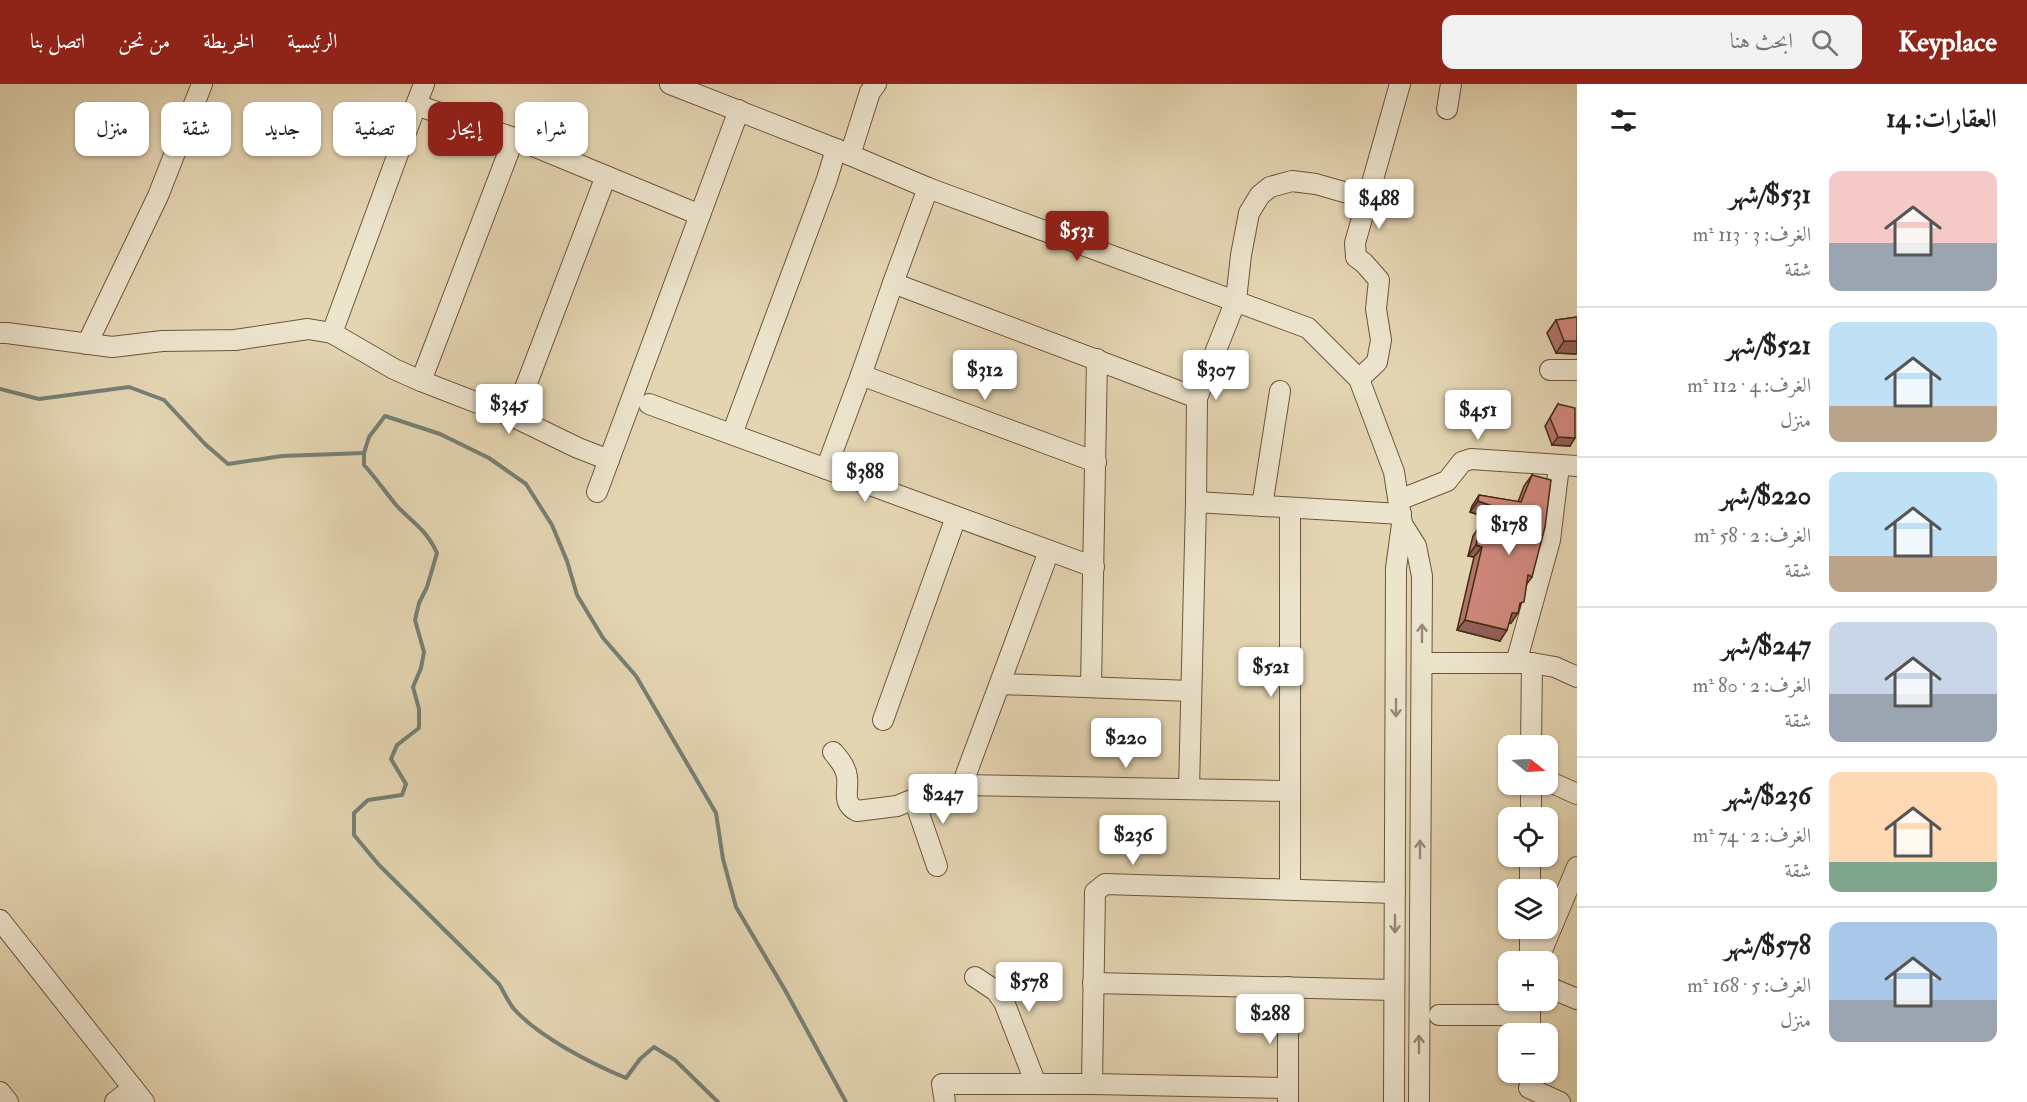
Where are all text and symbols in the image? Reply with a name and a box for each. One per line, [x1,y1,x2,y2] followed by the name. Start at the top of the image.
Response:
[1442,15,1862,69] search box
[1898,25,1997,60] text: Keyplace
[1808,26,1841,59] icon: search
[1730,27,1793,55] text: ابحث هنا
[30,28,85,55] text: اتصل بنا
[118,28,170,55] text: من نحن
[203,28,254,55] text: الخريطة
[287,28,338,55] text: الرئيسية
[75,102,149,156] chip: منزل
[161,102,231,156] chip: شقة
[243,102,321,156] chip: جديد
[333,102,416,156] chip: تصفية
[428,102,503,156] chip: إيجار
[515,102,588,156] chip: شراء
[1886,103,1997,135] text: العقارات: 14
[1607,104,1640,137] icon: filters
[1343,179,1415,230] pin: $488
[1729,179,1811,211] text: $531/شهر
[1359,186,1399,211] text: $488
[1877,195,1949,267] icon: home
[1041,211,1113,262] pin: $531
[1060,218,1094,243] text: $531
[1693,222,1811,247] text: الغرف: 3 · 113 m²
[1785,257,1811,282] text: شقة
[1726,330,1811,362] text: $521/شهر
[1877,346,1949,418] icon: home
[949,350,1021,401] pin: $312
[1180,350,1252,401] pin: $307
[967,357,1003,382] text: $312
[1197,357,1235,382] text: $307
[1687,373,1811,398] text: الغرف: 4 · 112 m²
[473,384,545,435] pin: $345
[1442,390,1514,441] pin: $451
[490,391,528,416] text: $345
[1459,397,1497,422] text: $451
[1780,408,1811,433] text: منزل
[829,452,901,503] pin: $388
[846,459,884,484] text: $388
[1720,480,1811,512] text: $220/شهر
[1877,496,1949,568] icon: home
[1473,505,1545,556] pin: $178
[1490,512,1528,537] text: $178
[1694,523,1811,548] text: الغرف: 2 · 58 m²
[1785,558,1811,583] text: شقة
[1416,623,1428,643] one-way arrow
[1721,630,1811,662] text: $247/شهر
[1877,646,1949,718] icon: home
[1235,647,1307,698] pin: $521
[1252,654,1290,679] text: $521
[1693,673,1811,698] text: الغرف: 2 · 80 m²
[1390,698,1402,718] one-way arrow
[1785,708,1811,733] text: شقة
[1090,718,1162,769] pin: $220
[1105,725,1147,750] text: $220
[1498,735,1558,795] north arrow
[1498,735,1558,1083] map controls
[907,774,979,825] pin: $247
[1723,780,1811,812] text: $236/شهر
[923,781,963,806] text: $247
[1877,796,1949,868] icon: home
[1498,807,1558,867] button: locate
[1097,815,1169,866] pin: $236
[1113,822,1153,847] text: $236
[1693,823,1811,848] text: الغرف: 2 · 74 m²
[1414,839,1426,859] one-way arrow
[1785,858,1811,883] text: شقة
[1498,879,1558,939] button: layers
[1389,914,1400,934] one-way arrow
[1724,930,1811,962] text: $578/شهر
[1877,946,1949,1018] icon: home
[1498,951,1558,1011] button: +
[993,962,1065,1013] pin: $578
[1010,969,1048,994] text: $578
[1687,973,1811,998] text: الغرف: 5 · 168 m²
[1234,994,1306,1045] pin: $288
[1250,1001,1290,1026] text: $288
[1780,1008,1811,1033] text: منزل
[1498,1023,1558,1083] button: −
[1413,1034,1425,1054] one-way arrow

